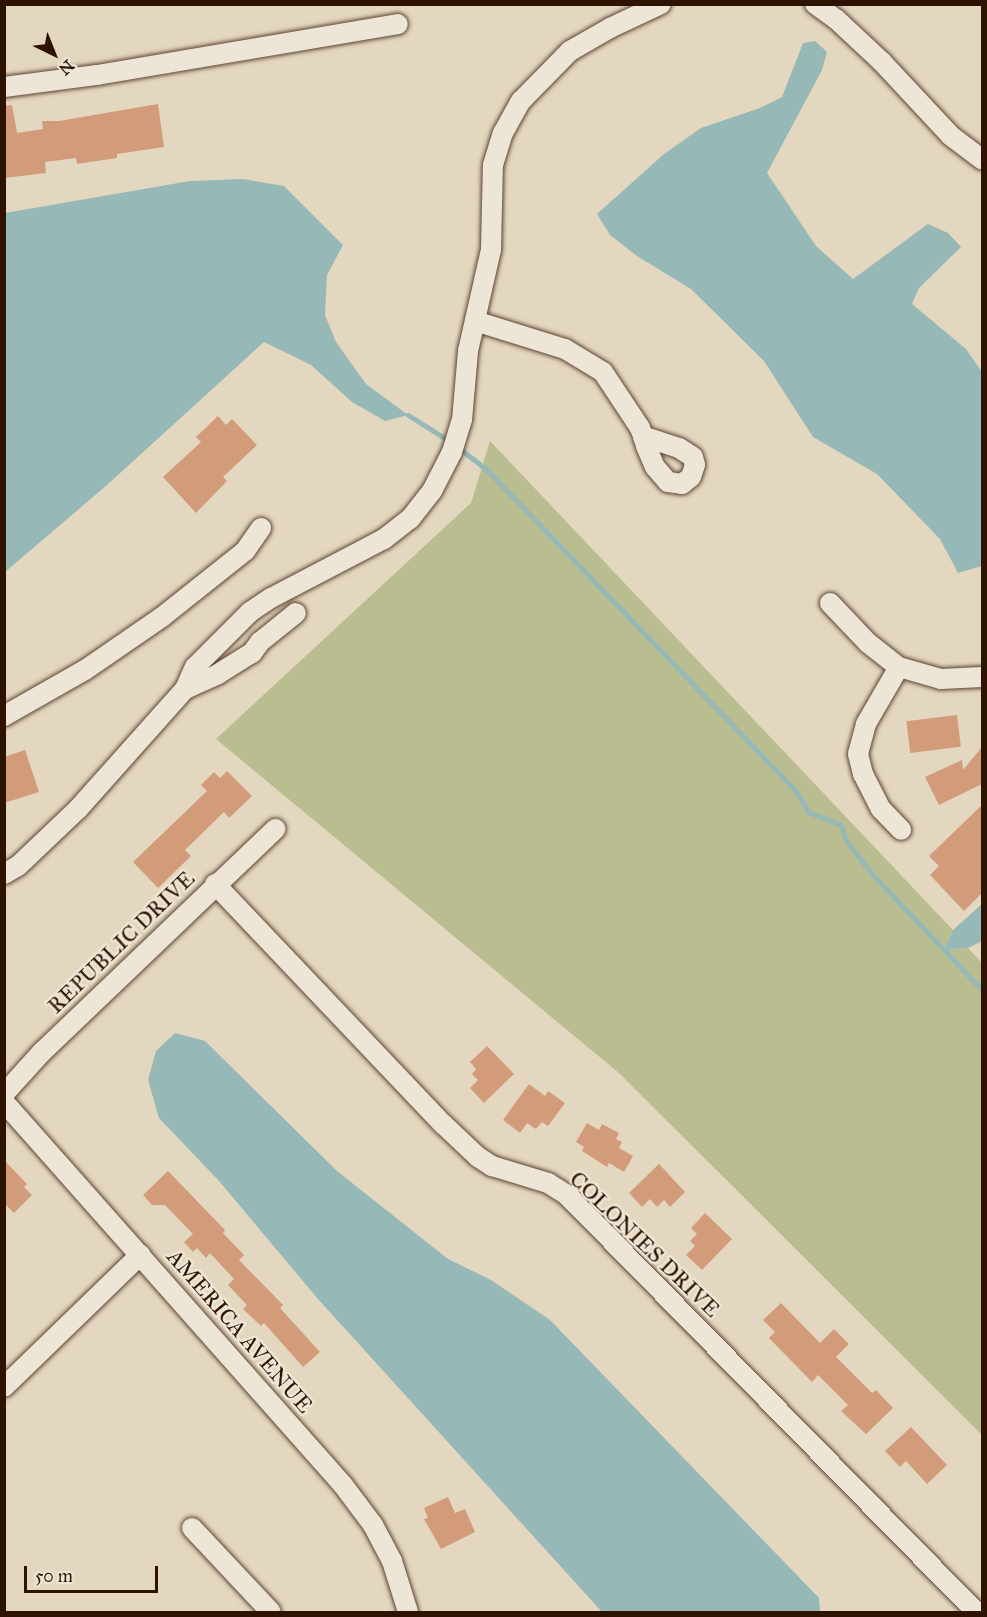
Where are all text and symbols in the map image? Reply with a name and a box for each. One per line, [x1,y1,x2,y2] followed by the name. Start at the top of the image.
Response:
[24,24,84,84] north arrow
[55,56,78,79] text: N
[42,865,200,1019] street label: REPUBLIC DRIVE
[564,1166,726,1322] street label: COLONIES DRIVE
[162,1244,318,1418] street label: AMERICA AVENUE
[27,1554,160,1592] scale bar
[35,1565,73,1587] text: 50 m

